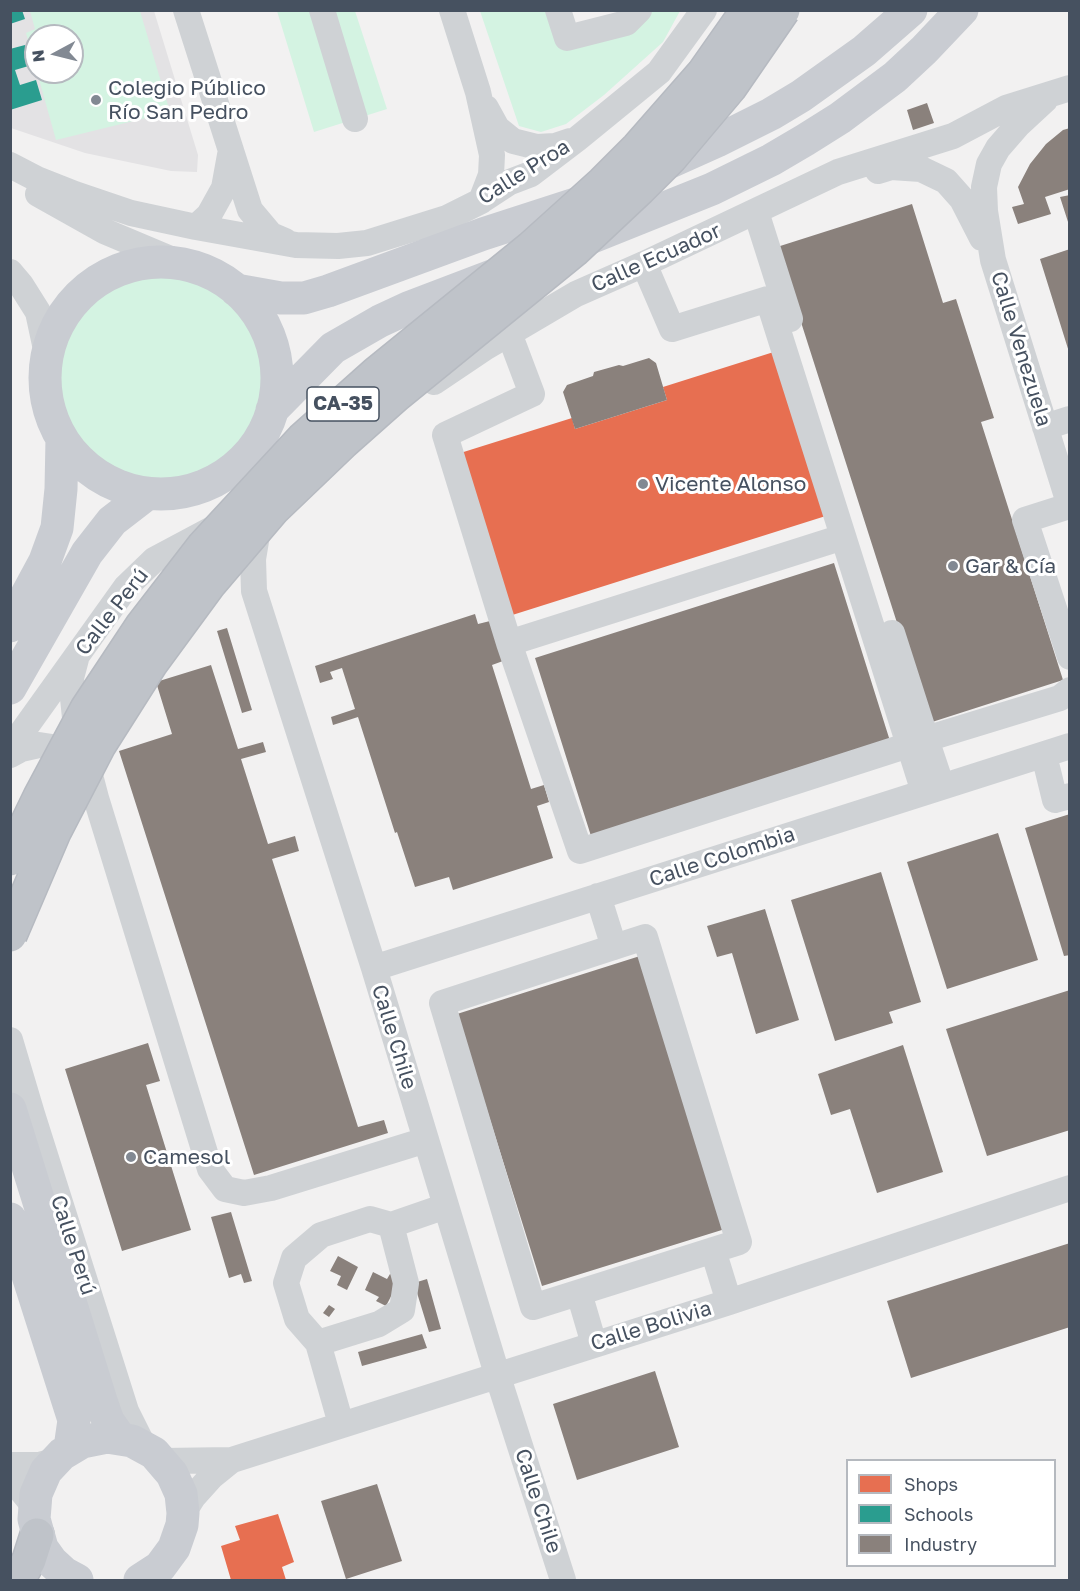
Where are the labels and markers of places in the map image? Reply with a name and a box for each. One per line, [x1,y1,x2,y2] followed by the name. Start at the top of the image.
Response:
[108,75,266,125] place label: Colegio Público Río San Pedro
[89,93,103,107] marker: Colegio Público Río San Pedro
[655,471,806,497] place label: Vicente Alonso
[636,477,650,491] marker: Vicente Alonso
[965,553,1056,579] place label: Gar & Cía
[946,559,960,573] marker: Gar & Cía
[143,1144,230,1170] place label: Camesol
[124,1150,138,1164] marker: Camesol

